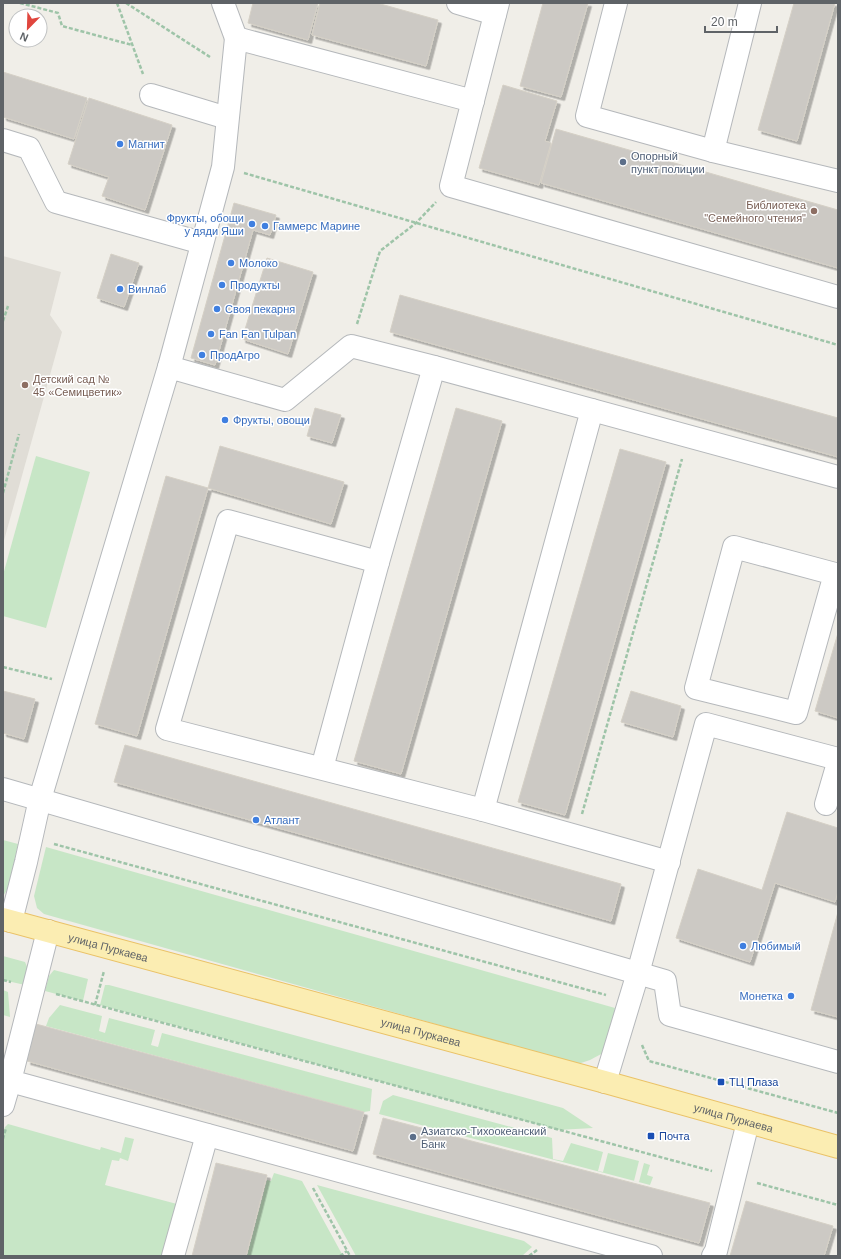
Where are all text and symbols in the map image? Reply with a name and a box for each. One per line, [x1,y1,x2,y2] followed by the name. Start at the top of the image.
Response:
[8,8,48,48] north arrow
[705,8,777,34] scale bar
[711,15,738,29] text: 20 m
[18,30,30,44] text: N
[128,138,165,150] place label: Магнит
[115,139,125,149] marker: Магнит
[631,150,705,175] place label: Опорный пункт полиции
[618,157,628,167] marker: Опорный пункт полиции
[704,199,807,224] place label: Библиотека "Семейного чтения"
[809,206,819,216] marker: Библиотека "Семейного чтения"
[166,212,244,237] place label: Фрукты, обощи у дяди Яши
[247,219,257,229] marker: Фрукты, обощи у дяди Яши
[273,220,360,232] place label: Гаммерс Марине
[260,221,270,231] marker: Гаммерс Марине
[239,257,278,269] place label: Молоко
[226,258,236,268] marker: Молоко
[230,279,280,291] place label: Продукты
[217,280,227,290] marker: Продукты
[128,283,166,295] place label: Винлаб
[115,284,125,294] marker: Винлаб
[225,303,295,315] place label: Своя пекарня
[212,304,222,314] marker: Своя пекарня
[219,328,296,340] place label: Fan Fan Tulpan
[206,329,216,339] marker: Fan Fan Tulpan
[210,349,260,361] place label: ПродАгро
[197,350,207,360] marker: ПродАгро
[33,373,122,398] place label: Детский сад № 45 «Семицветик»
[20,380,30,390] marker: Детский сад № 45 «Семицветик»
[233,414,310,426] place label: Фрукты, овощи
[220,415,230,425] marker: Фрукты, овощи
[264,814,300,826] place label: Атлант
[251,815,261,825] marker: Атлант
[67,931,150,964] street label: улица Пуркаева
[751,940,801,952] place label: Любимый
[738,941,748,951] marker: Любимый
[740,990,784,1002] place label: Монетка
[786,991,796,1001] marker: Монетка
[380,1016,463,1049] street label: улица Пуркаева
[729,1076,779,1088] place label: ТЦ Плаза
[716,1077,726,1087] marker: ТЦ Плаза
[692,1101,775,1135] street label: улица Пуркаева
[421,1125,546,1150] place label: Азиатско-Тихоокеанский Банк
[659,1130,690,1142] place label: Почта
[646,1131,656,1141] marker: Почта
[408,1132,418,1142] marker: Азиатско-Тихоокеанский Банк

